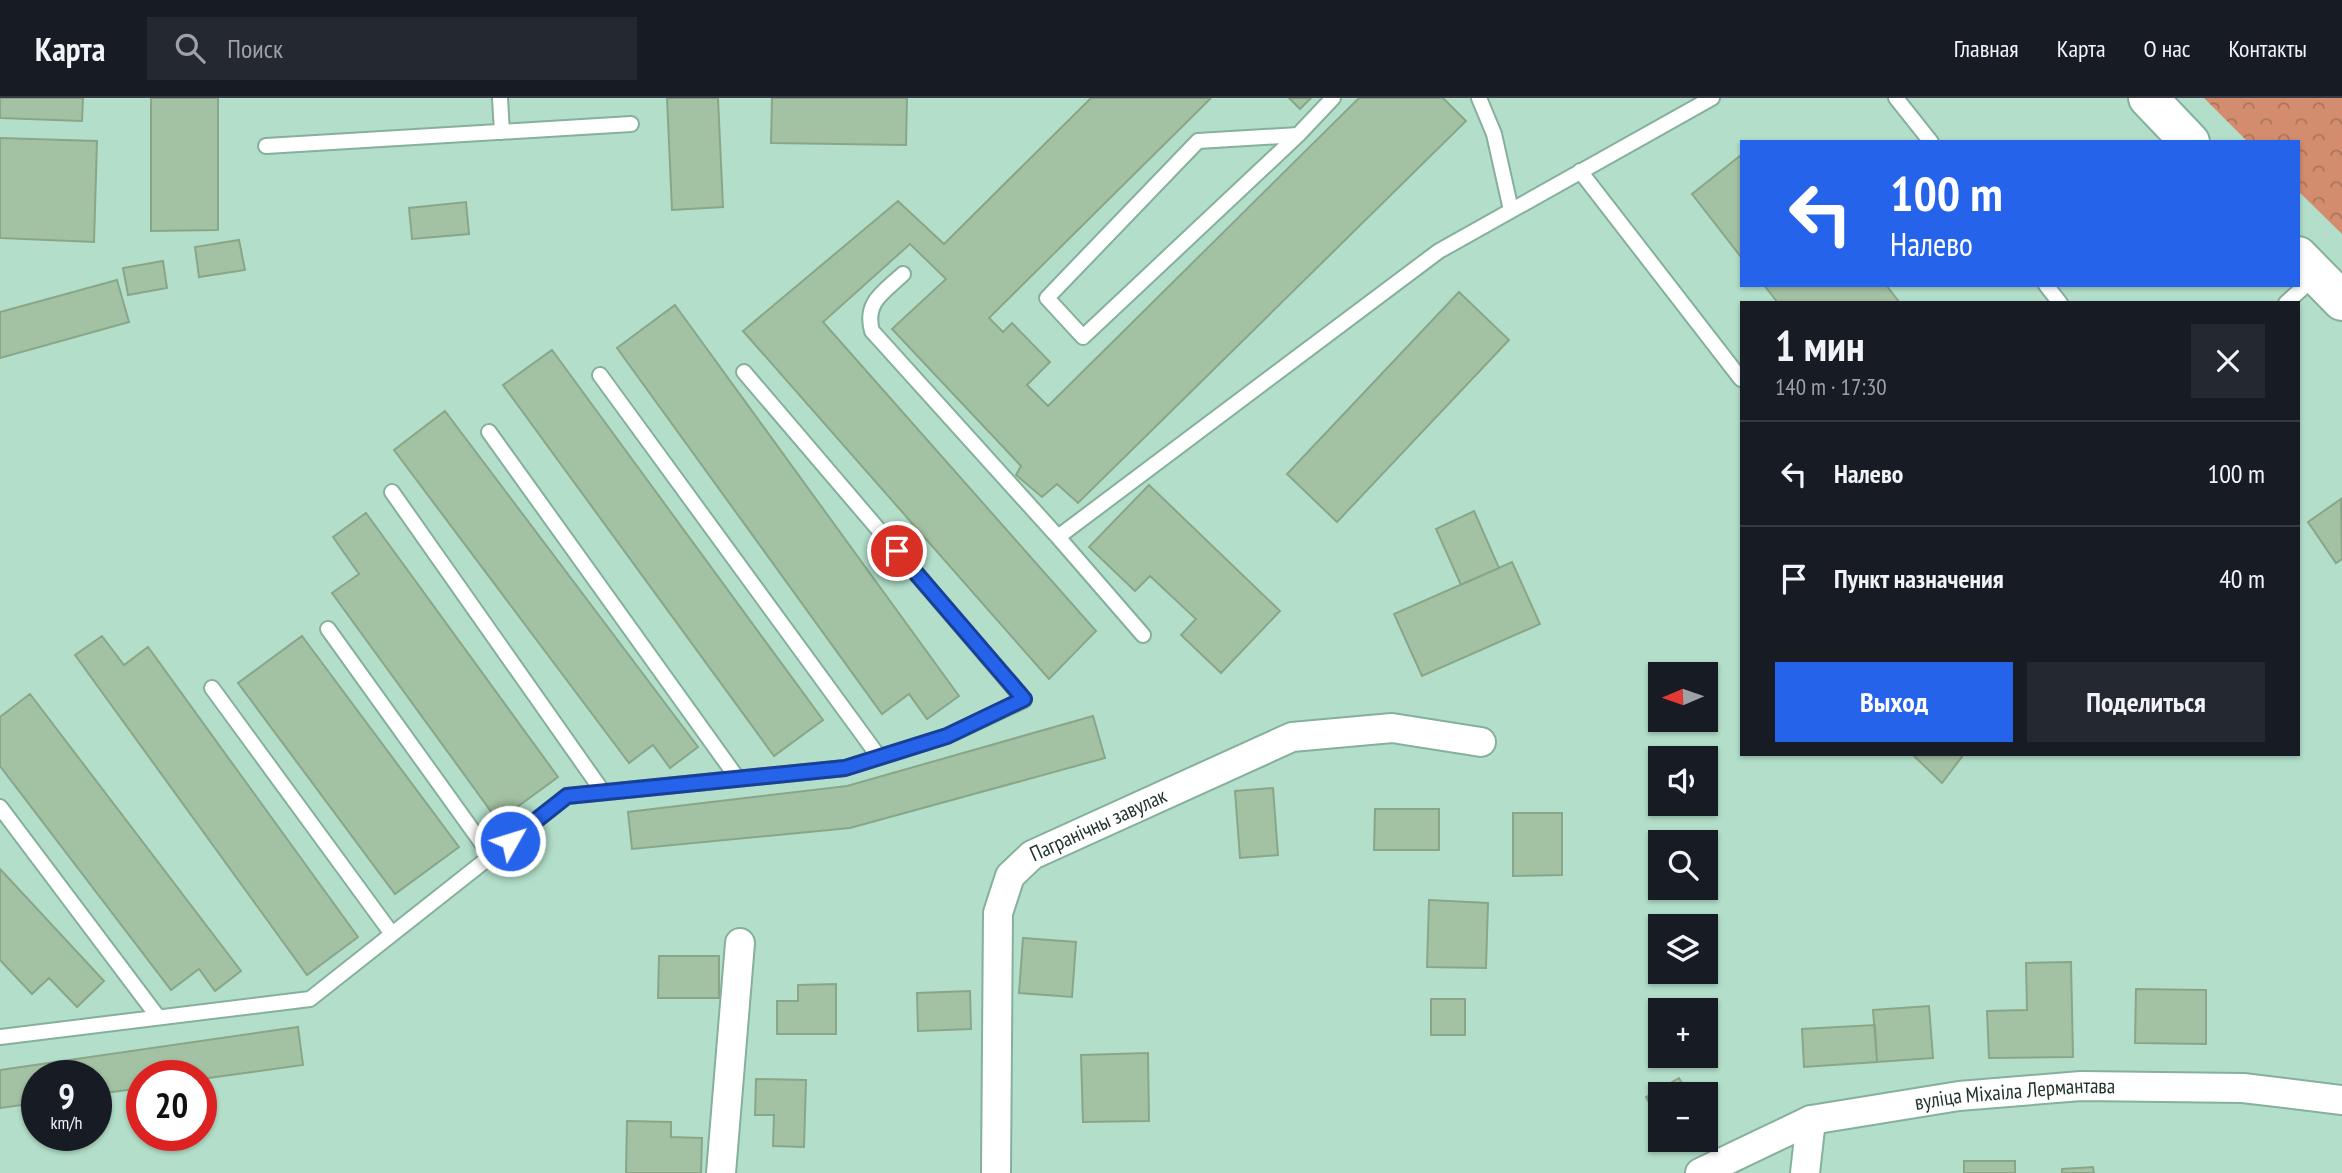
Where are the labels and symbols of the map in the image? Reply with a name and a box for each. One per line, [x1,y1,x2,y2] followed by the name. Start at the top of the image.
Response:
[867,521,927,581] pin
[1648,662,1718,732] north arrow
[1025,782,1171,867] street label: Пагранічны завулак
[473,804,547,878] position arrow
[126,1060,217,1151] speed limit sign: 20
[1913,1072,2115,1116] street label: вуліца Міхаіла Лермантава

